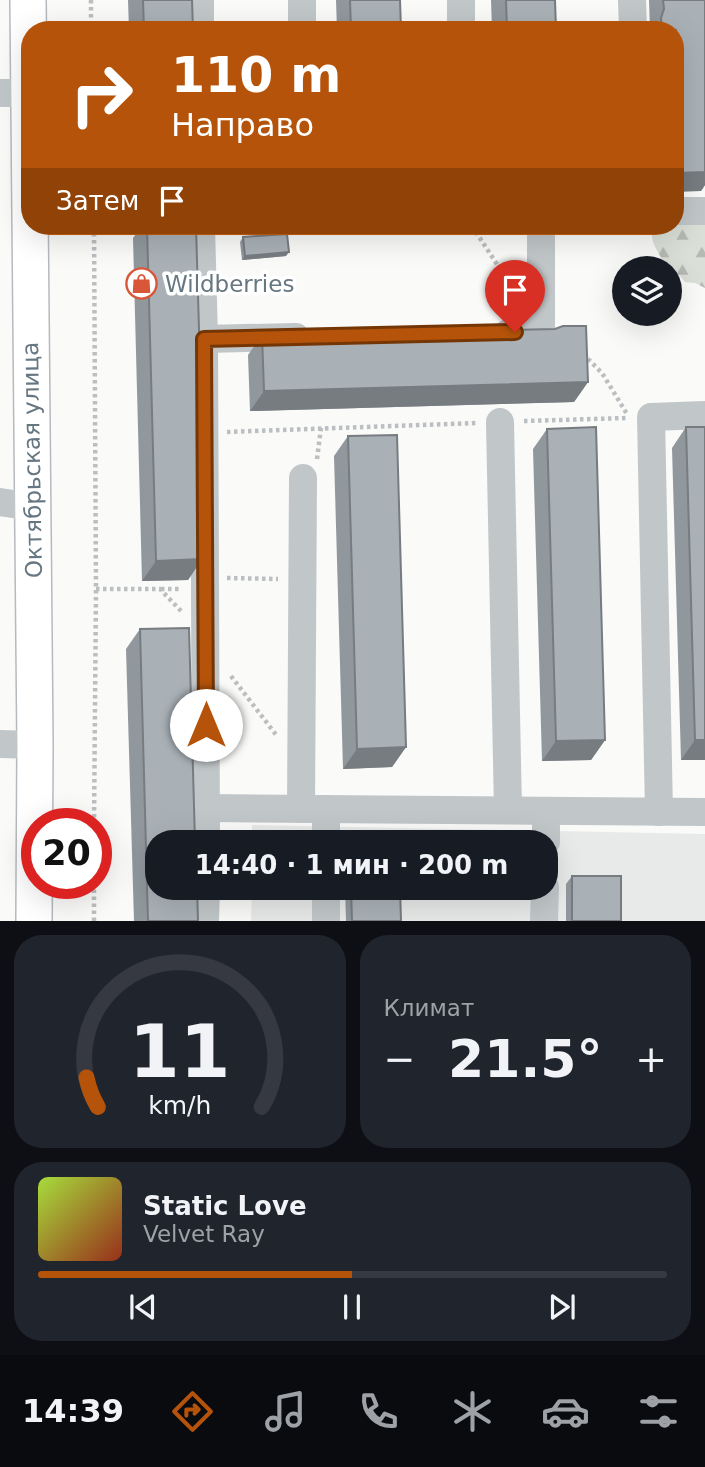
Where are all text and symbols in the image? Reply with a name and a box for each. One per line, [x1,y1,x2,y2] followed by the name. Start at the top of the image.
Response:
[171,47,341,104] text: 110 m
[56,49,147,140] icon: right
[171,106,314,144] text: Направо
[153,182,191,220] icon: arrive
[56,186,139,216] text: Затем
[612,256,682,326] map controls
[612,256,682,326] button: layers
[485,260,545,332] pin
[125,267,159,301] shop icon: Wildberries
[165,271,294,297] place label: Wildberries
[496,271,534,309] icon: arrive
[17,342,47,578] street label: Октябрьская улица
[169,688,243,762] position arrow
[21,808,112,899] speed limit sign: 20
[195,850,508,880] text: 14:40 · 1 мин · 200 m
[384,995,474,1021] text: Климат
[129,1010,230,1095] text: 11
[448,1029,602,1089] text: 21.5°
[384,1037,415,1081] text: −
[635,1037,667,1081] text: +
[148,1091,211,1120] text: km/h
[143,1191,307,1221] text: Static Love
[143,1221,265,1247] text: Velvet Ray
[124,1288,162,1326] icon: previous
[333,1288,371,1326] icon: pause
[543,1288,581,1326] icon: next
[168,1387,217,1436] icon: directions
[261,1387,310,1436] icon: music
[354,1387,403,1436] icon: phone
[448,1387,497,1436] icon: climate
[541,1387,590,1436] icon: car
[634,1387,683,1436] icon: filters
[22,1392,124,1430] text: 14:39

